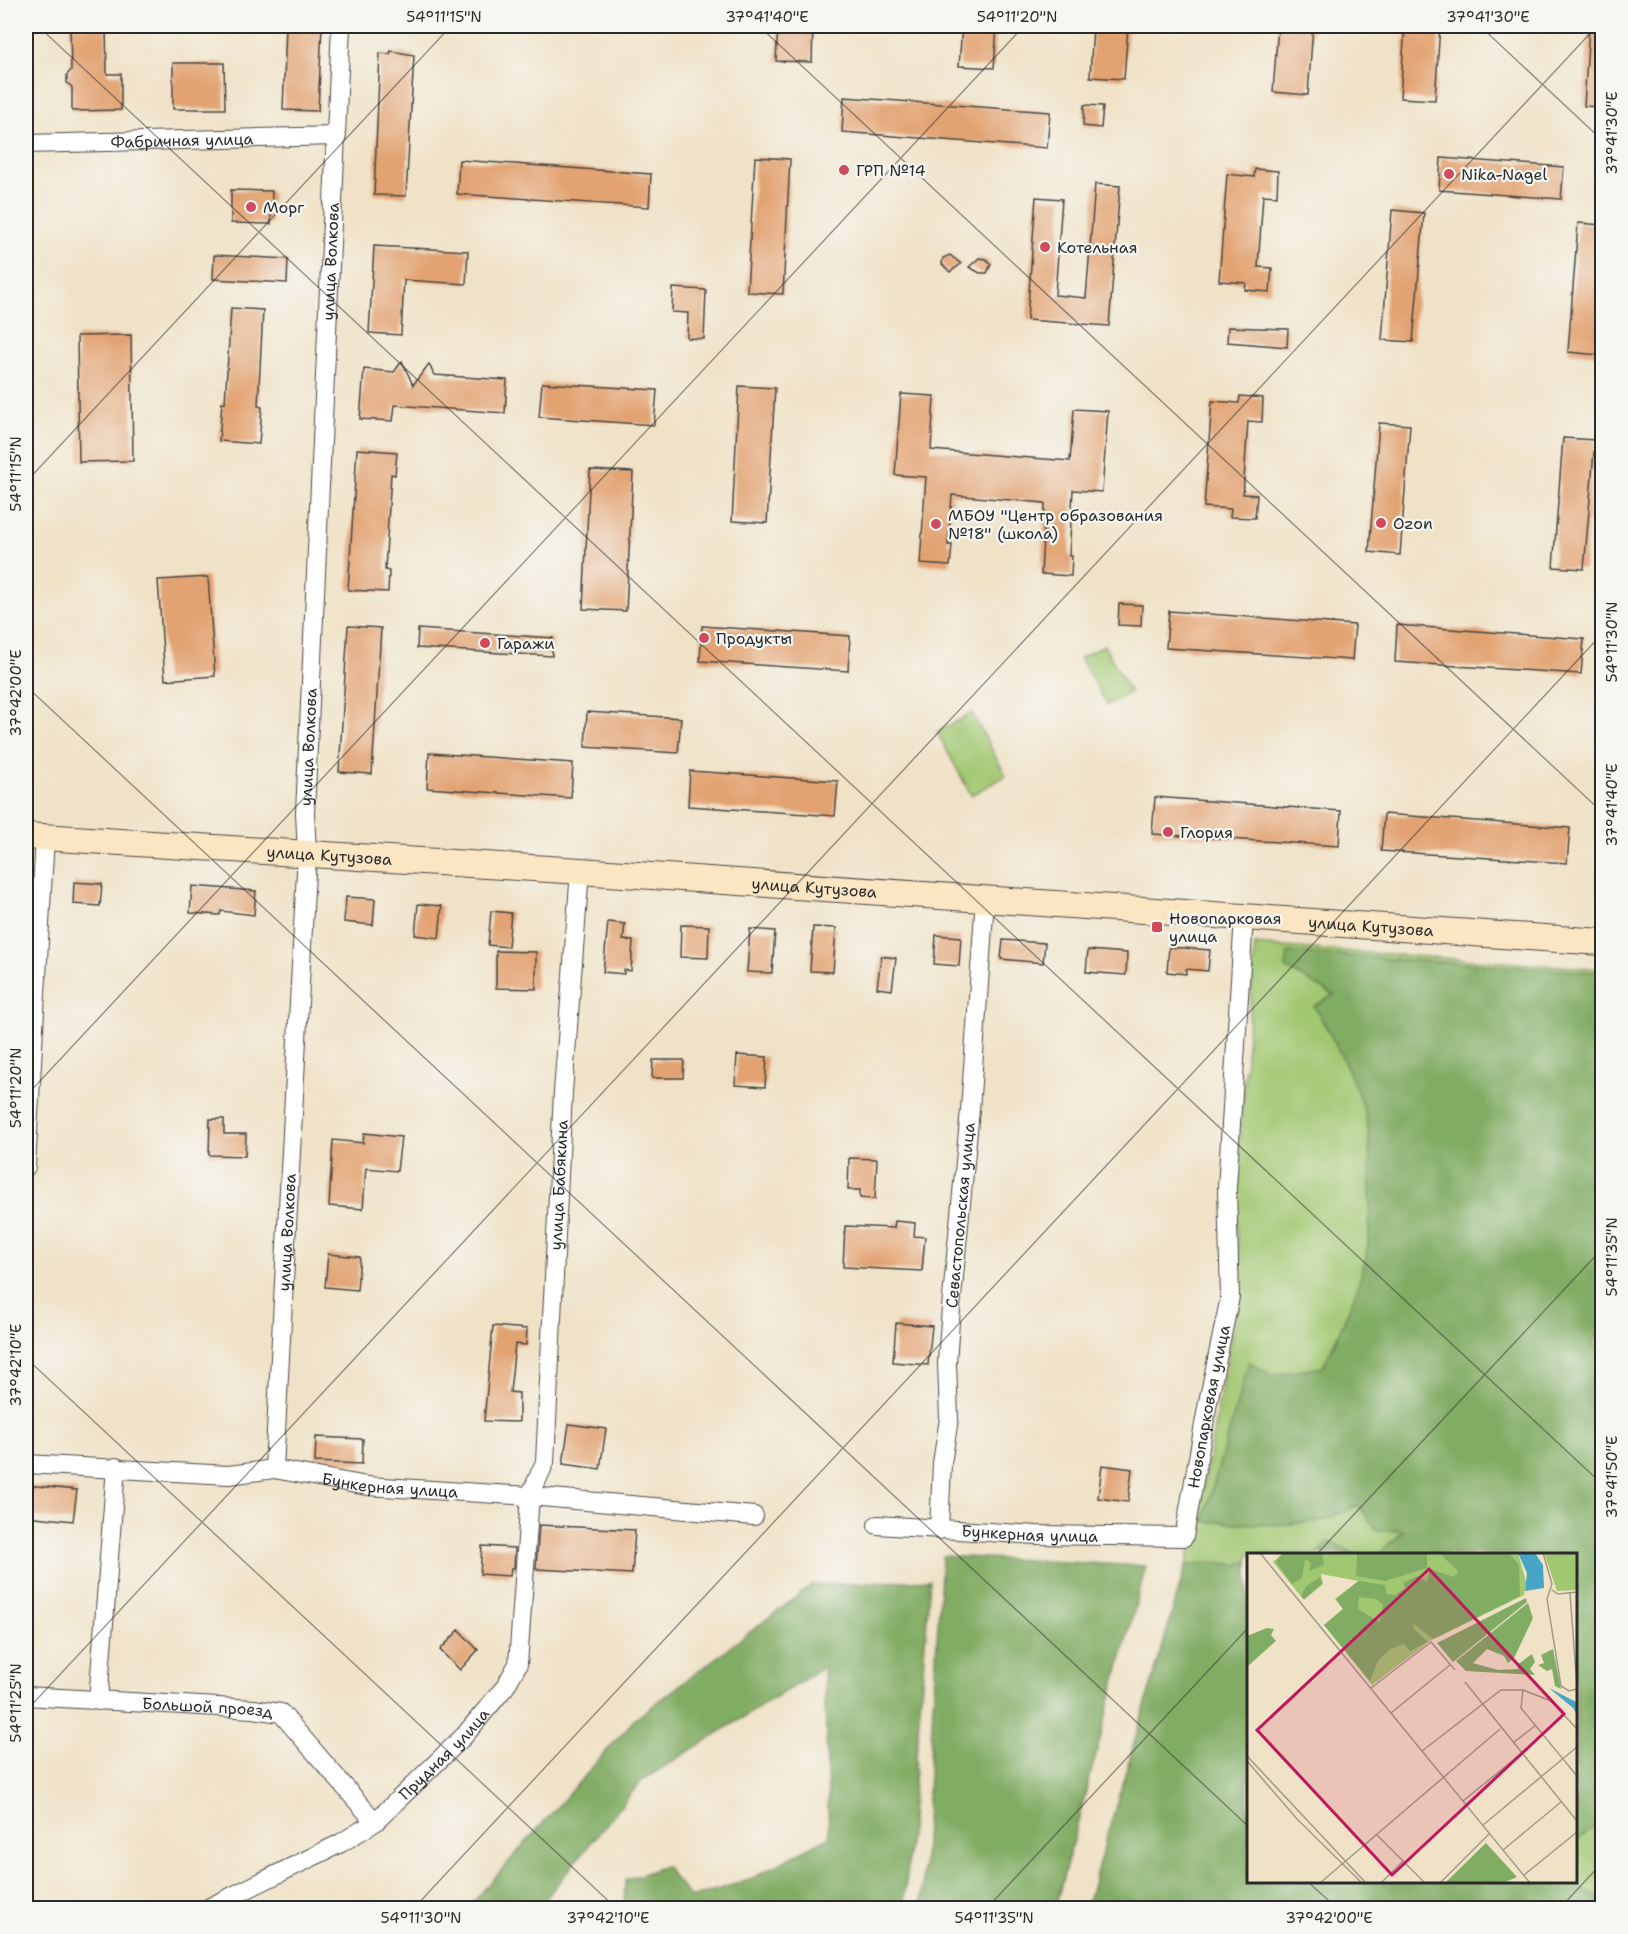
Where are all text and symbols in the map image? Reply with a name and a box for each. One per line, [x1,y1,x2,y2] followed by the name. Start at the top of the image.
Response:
[406,7,482,27] text: 54°11'15"N
[725,7,809,27] text: 37°41'40"E
[977,7,1057,27] text: 54°11'20"N
[1446,7,1530,27] text: 37°41'30"E
[1602,91,1622,175] text: 37°41'30"E
[110,128,254,152] street label: Фабричная улица
[856,160,926,181] place label: ГРП №14
[837,163,851,177] marker: ГРП №14
[1461,164,1548,185] place label: Nika-Nagel
[1442,167,1456,181] marker: Nika-Nagel
[263,197,305,218] place label: Морг
[244,200,258,214] marker: Морг
[317,202,343,321] street label: улица Волкова
[1057,237,1137,258] place label: Котельная
[1038,240,1052,254] marker: Котельная
[6,436,26,512] text: 54°11'15"N
[948,505,1163,544] place label: МБОУ "Центр образования №18" (школа)
[1393,513,1433,534] place label: Ozon
[1374,516,1388,530] marker: Ozon
[929,517,943,531] marker: МБОУ "Центр образования №18" (школа)
[1602,602,1622,682] text: 54°11'30"N
[716,628,792,649] place label: Продукты
[697,631,711,645] marker: Продукты
[497,633,555,654] place label: Гаражи
[478,636,492,650] marker: Гаражи
[6,649,26,737] text: 37°42'00"E
[295,688,321,806] street label: улица Волкова
[1602,763,1622,847] text: 37°41'40"E
[1180,822,1233,843] place label: Глория
[1161,825,1175,839] marker: Глория
[266,841,393,870] street label: улица Кутузова
[751,872,878,902] street label: улица Кутузова
[1169,908,1281,947] place label: Новопарковая улица
[1308,911,1434,941] street label: улица Кутузова
[1150,920,1164,934] marker: Новопарковая улица
[6,1048,26,1128] text: 54°11'20"N
[545,1119,572,1251] street label: улица Бабякина
[941,1122,979,1309] street label: Севастопольская улица
[273,1173,300,1292] street label: улица Волкова
[1602,1217,1622,1297] text: 54°11'35"N
[1182,1323,1234,1490] street label: Новопарковая улица
[6,1324,26,1406] text: 37°42'10"E
[1602,1436,1622,1518] text: 37°41'50"E
[320,1467,459,1502] street label: Бункерная улица
[961,1520,1098,1546] street label: Бункерная улица
[1247,1553,1577,1883] inset map
[6,1663,26,1743] text: 54°11'25"N
[142,1692,275,1722] street label: Большой проезд
[394,1703,494,1804] street label: Прудная улица
[381,1908,461,1928] text: 54°11'30"N
[567,1908,649,1928] text: 37°42'10"E
[954,1908,1034,1928] text: 54°11'35"N
[1285,1908,1373,1928] text: 37°42'00"E

